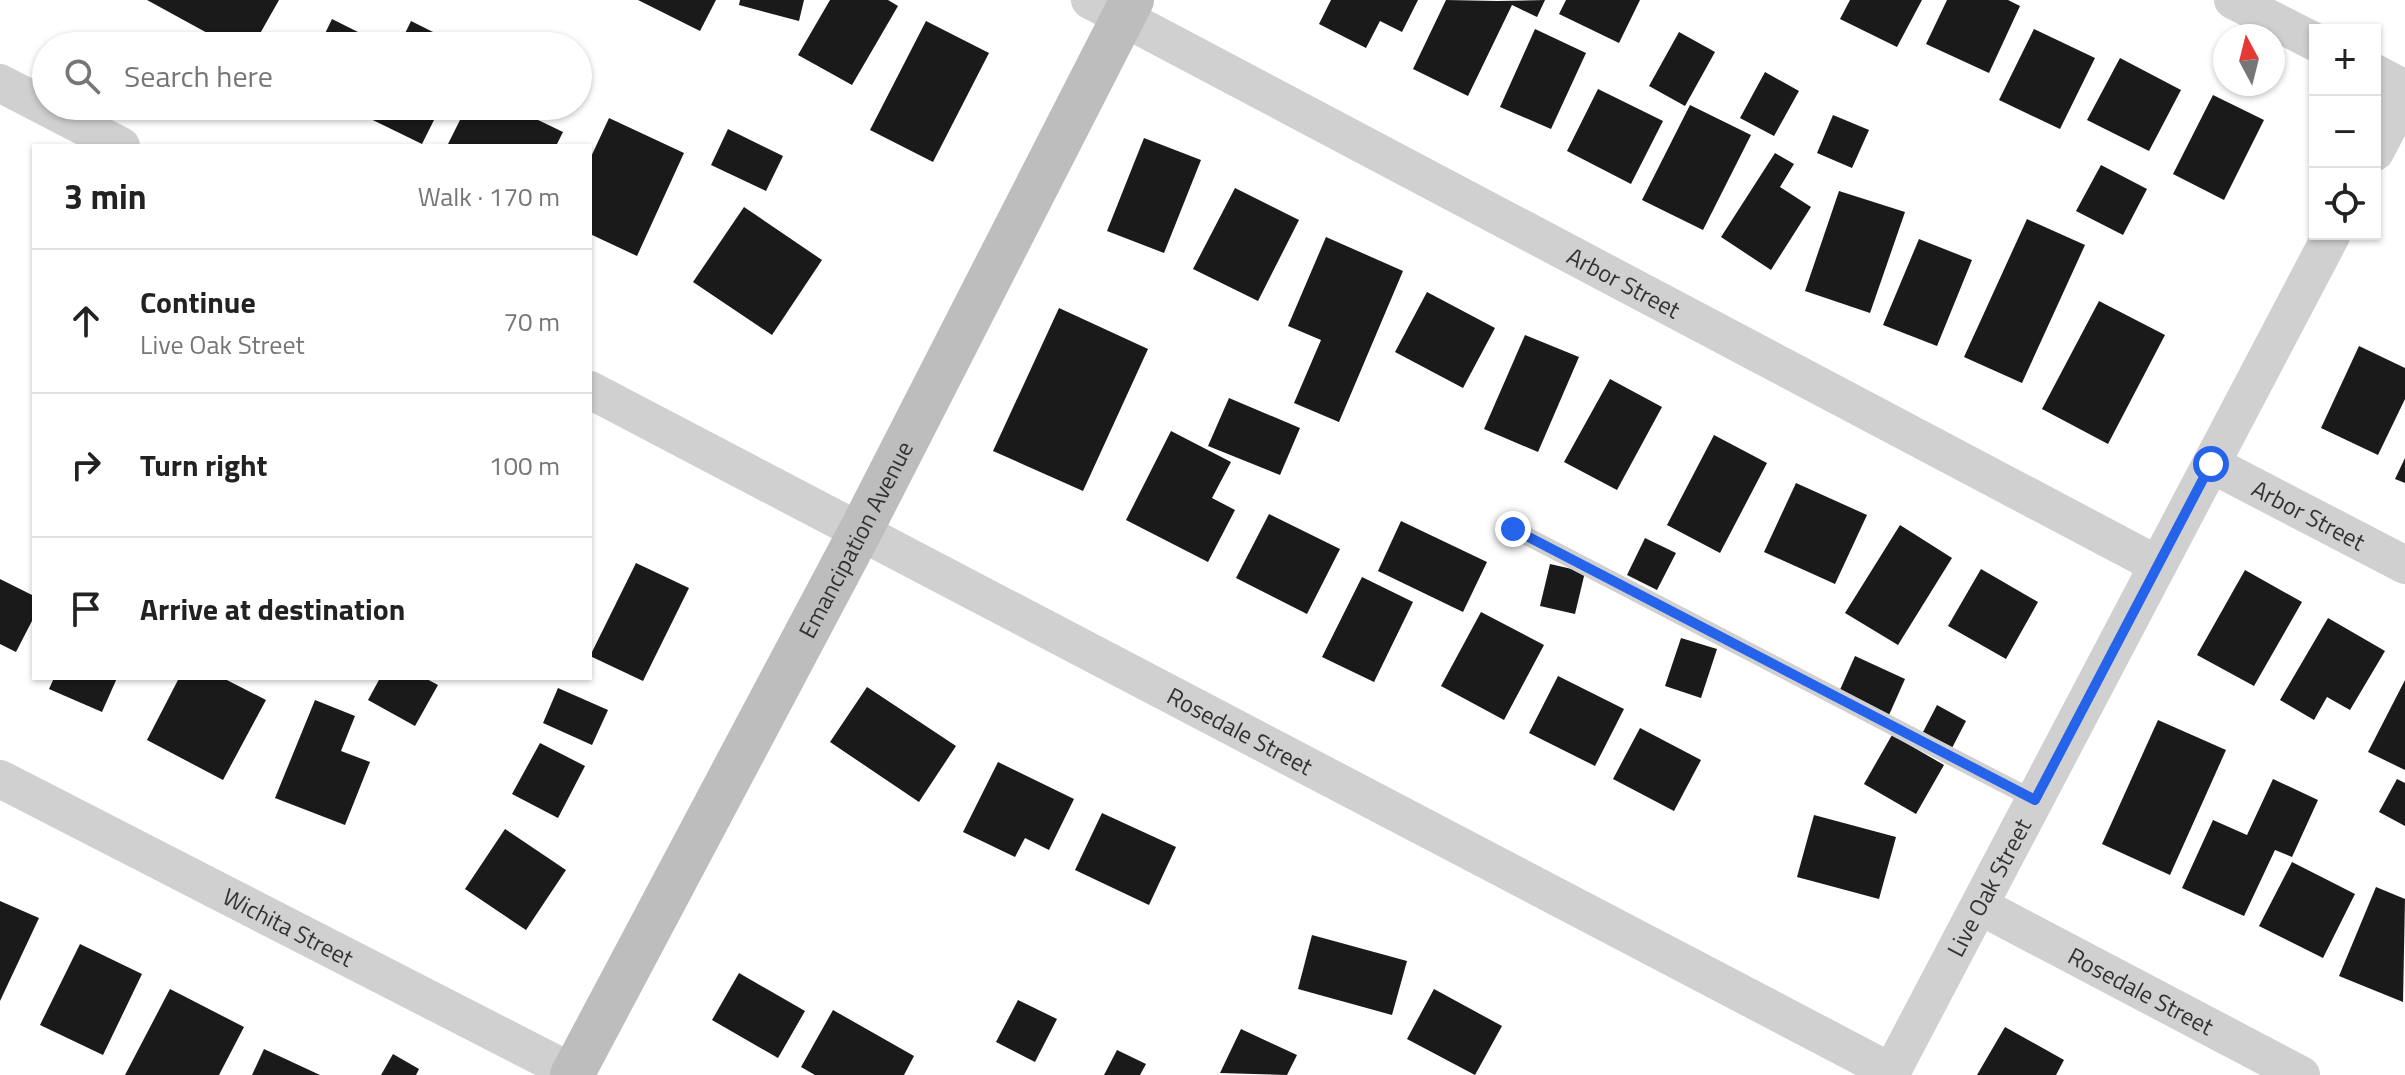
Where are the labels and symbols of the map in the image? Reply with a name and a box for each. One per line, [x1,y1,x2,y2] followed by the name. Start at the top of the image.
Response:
[2213,24,2285,96] north arrow
[1561,238,1687,327] street label: Arbor Street
[789,434,922,645] street label: Emancipation Avenue
[2193,446,2229,482] route start
[2245,470,2372,560] street label: Arbor Street
[1495,511,1531,547] route end
[1161,678,1320,784] street label: Rosedale Street
[1937,811,2040,963] street label: Live Oak Street
[217,878,361,976] street label: Wichita Street
[2062,938,2221,1044] street label: Rosedale Street

